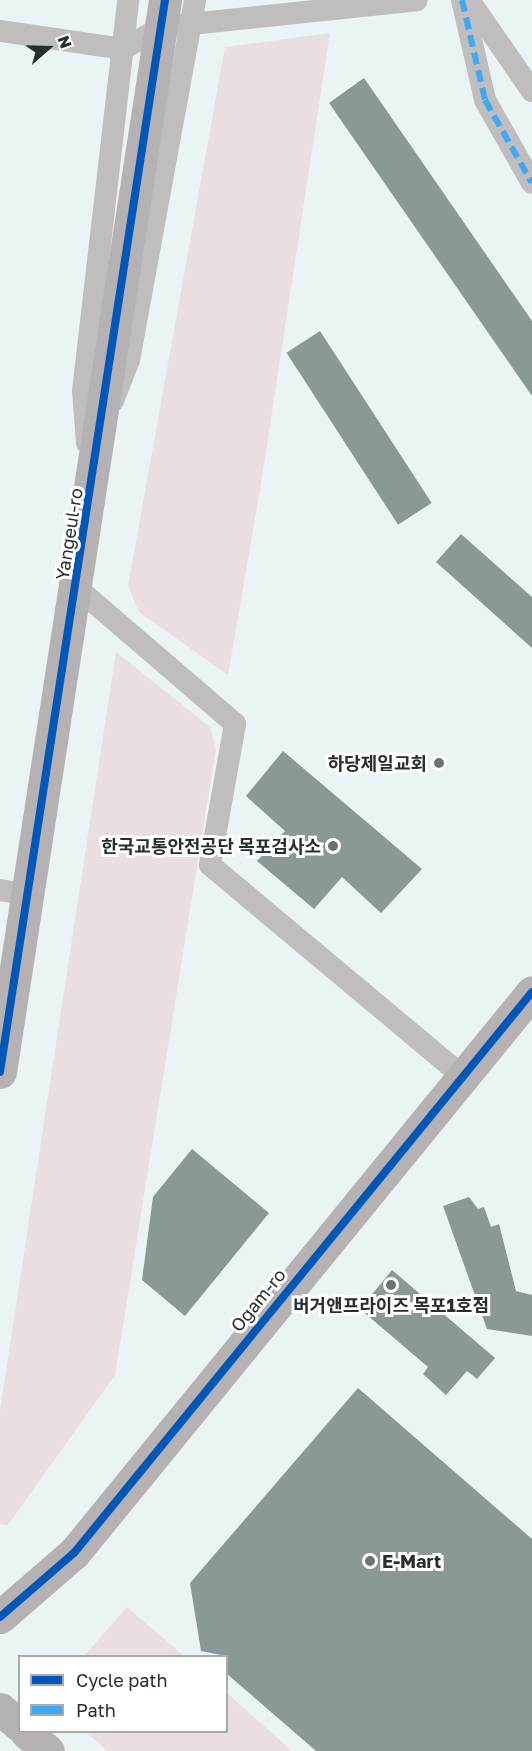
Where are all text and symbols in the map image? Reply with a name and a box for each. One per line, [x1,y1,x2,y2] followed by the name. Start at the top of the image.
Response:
[18,18,78,78] north arrow
[53,33,76,51] text: N
[51,486,87,582] street label: Yangeul-ro
[328,752,427,774] place label: 하당제일교회
[432,756,446,770] marker: 하당제일교회
[101,835,321,857] place label: 한국교통안전공단 목포검사소
[326,839,340,853] marker: 한국교통안전공단 목포검사소
[226,1264,290,1336] street label: Ogam-ro
[384,1278,398,1292] marker: 버거앤프라이즈 목포1호점
[293,1294,489,1316] place label: 버거앤프라이즈 목포1호점
[382,1550,441,1572] place label: E-Mart
[363,1554,377,1568] marker: E-Mart
[18,1655,228,1733] legend
[76,1669,168,1691] text: Cycle path
[76,1699,116,1721] text: Path

